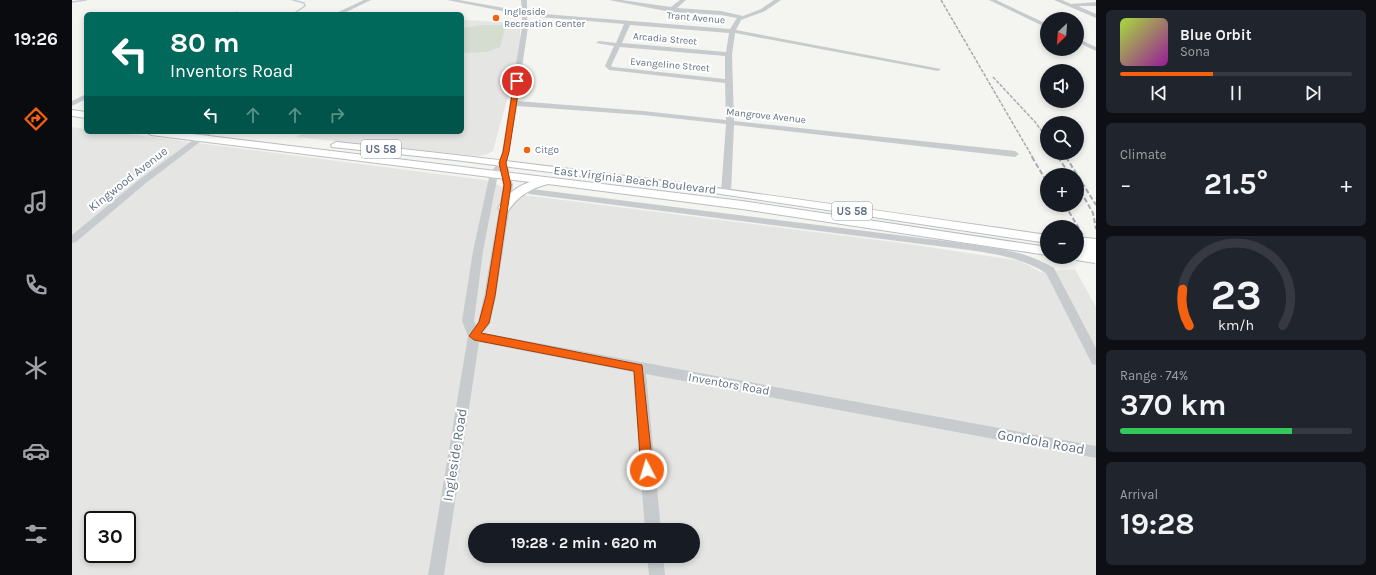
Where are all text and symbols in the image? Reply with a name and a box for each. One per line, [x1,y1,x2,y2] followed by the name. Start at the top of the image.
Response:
[504,6,585,30] place label: Ingleside Recreation Center
[666,9,726,27] street label: Trant Avenue
[1040,12,1084,56] north arrow
[1040,12,1084,264] map controls
[491,13,501,23] marker: Ingleside Recreation Center
[170,26,239,59] text: 80 m
[1180,26,1252,44] text: Blue Orbit
[14,28,58,50] text: 19:26
[104,28,156,80] icon: left
[632,30,698,48] street label: Arcadia Street
[1180,44,1210,59] text: Sona
[630,56,710,74] street label: Evangeline Street
[170,60,293,82] text: Inventors Road
[500,64,534,98] pin
[1040,64,1084,108] button: sound
[506,70,528,92] icon: arrive
[1148,82,1170,104] icon: previous
[1225,82,1247,104] icon: pause
[1302,82,1324,104] icon: next
[200,104,222,126] icon: left
[242,104,264,126] icon: ahead
[284,104,306,126] icon: ahead
[326,104,348,126] icon: right
[22,105,50,133] icon: directions
[725,106,807,126] street label: Mangrove Avenue
[1040,116,1084,160] button: search
[361,140,401,158] road number: US 58
[86,144,170,214] street label: Kingwood Avenue
[535,144,559,156] place label: Citgo
[522,145,532,155] marker: Citgo
[1120,147,1166,162] text: Climate
[553,163,717,197] street label: East Virginia Beach Boulevard
[1204,166,1268,202] text: 21.5°
[1040,168,1084,212] button: +
[1120,172,1132,198] text: −
[1340,172,1352,198] text: +
[22,188,50,216] icon: music
[832,202,872,220] road number: US 58
[1040,220,1084,264] button: −
[1210,270,1262,318] text: 23
[22,271,50,299] icon: phone
[1218,316,1254,333] text: km/h
[22,354,50,382] icon: climate
[1120,368,1188,383] text: Range · 74%
[687,370,771,398] street label: Inventors Road
[1120,387,1226,423] text: 370 km
[439,407,471,503] street label: Ingleside Road
[996,426,1086,458] street label: Gondola Road
[22,437,50,465] icon: car
[626,449,668,491] position arrow
[1120,487,1158,502] text: Arrival
[1120,506,1195,542] text: 19:28
[84,511,136,563] speed limit sign: 30
[22,520,50,548] icon: filters
[511,534,657,552] text: 19:28 · 2 min · 620 m

